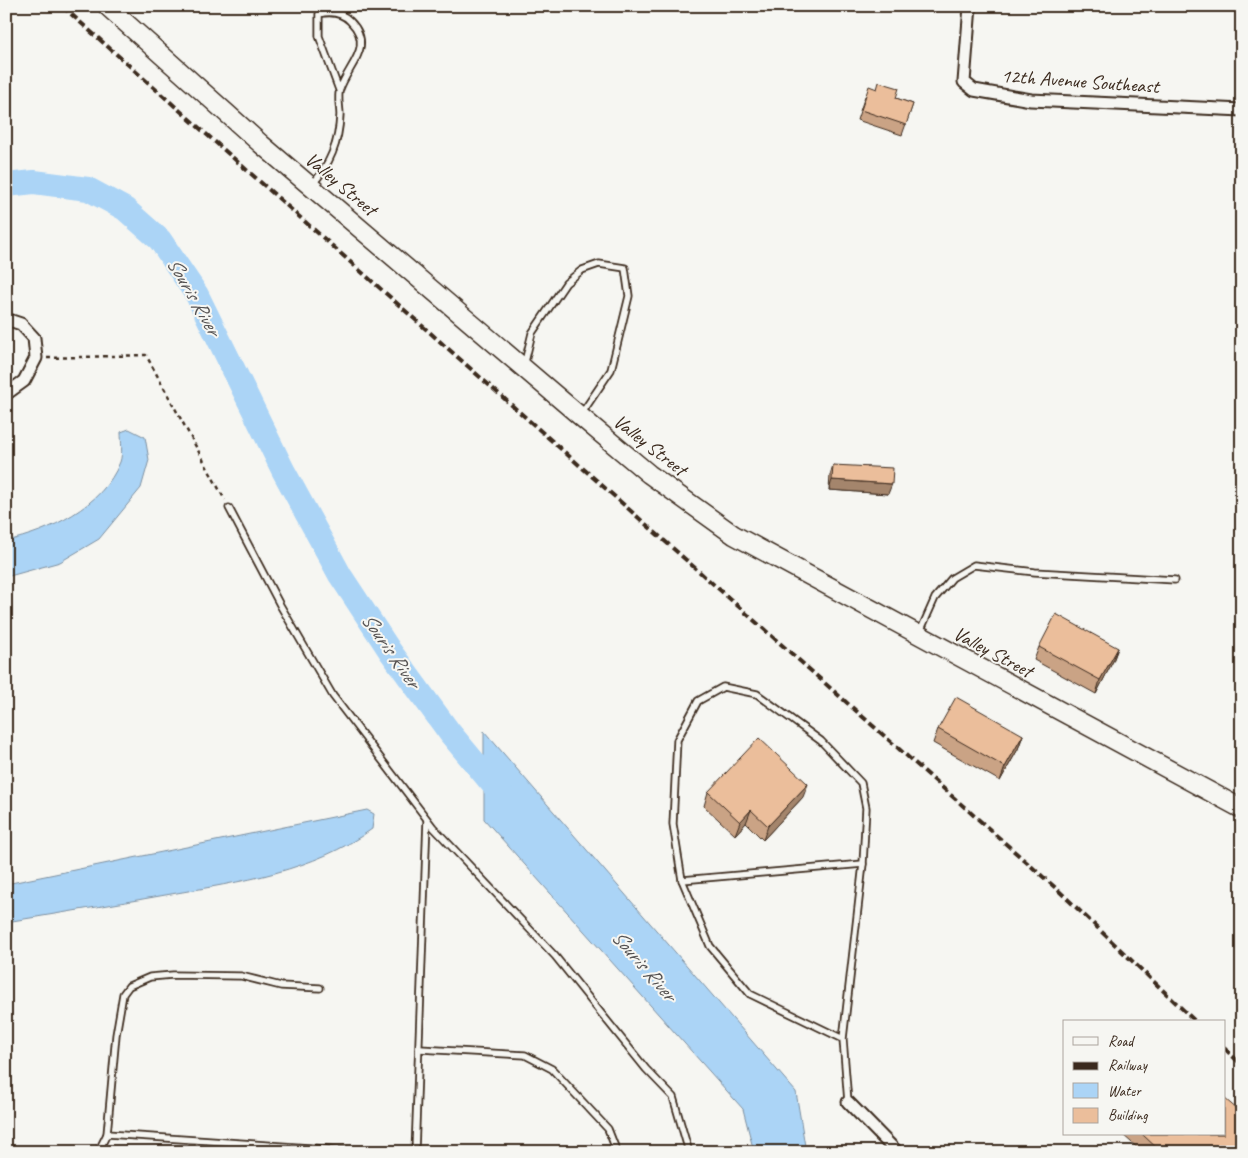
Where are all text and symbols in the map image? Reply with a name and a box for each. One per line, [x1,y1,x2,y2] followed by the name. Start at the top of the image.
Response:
[1000,63,1162,99] street label: 12th Avenue Southeast
[300,147,385,223] street label: Valley Street
[161,252,229,343] water label: Souris River
[608,409,694,483] street label: Valley Street
[356,608,429,696] water label: Souris River
[949,621,1040,685] street label: Valley Street
[606,924,685,1009] water label: Souris River
[1063,1020,1226,1136] legend
[1108,1032,1135,1051] text: Road
[1108,1056,1149,1075] text: Railway
[1108,1082,1142,1101] text: Water
[1108,1106,1148,1125] text: Building

